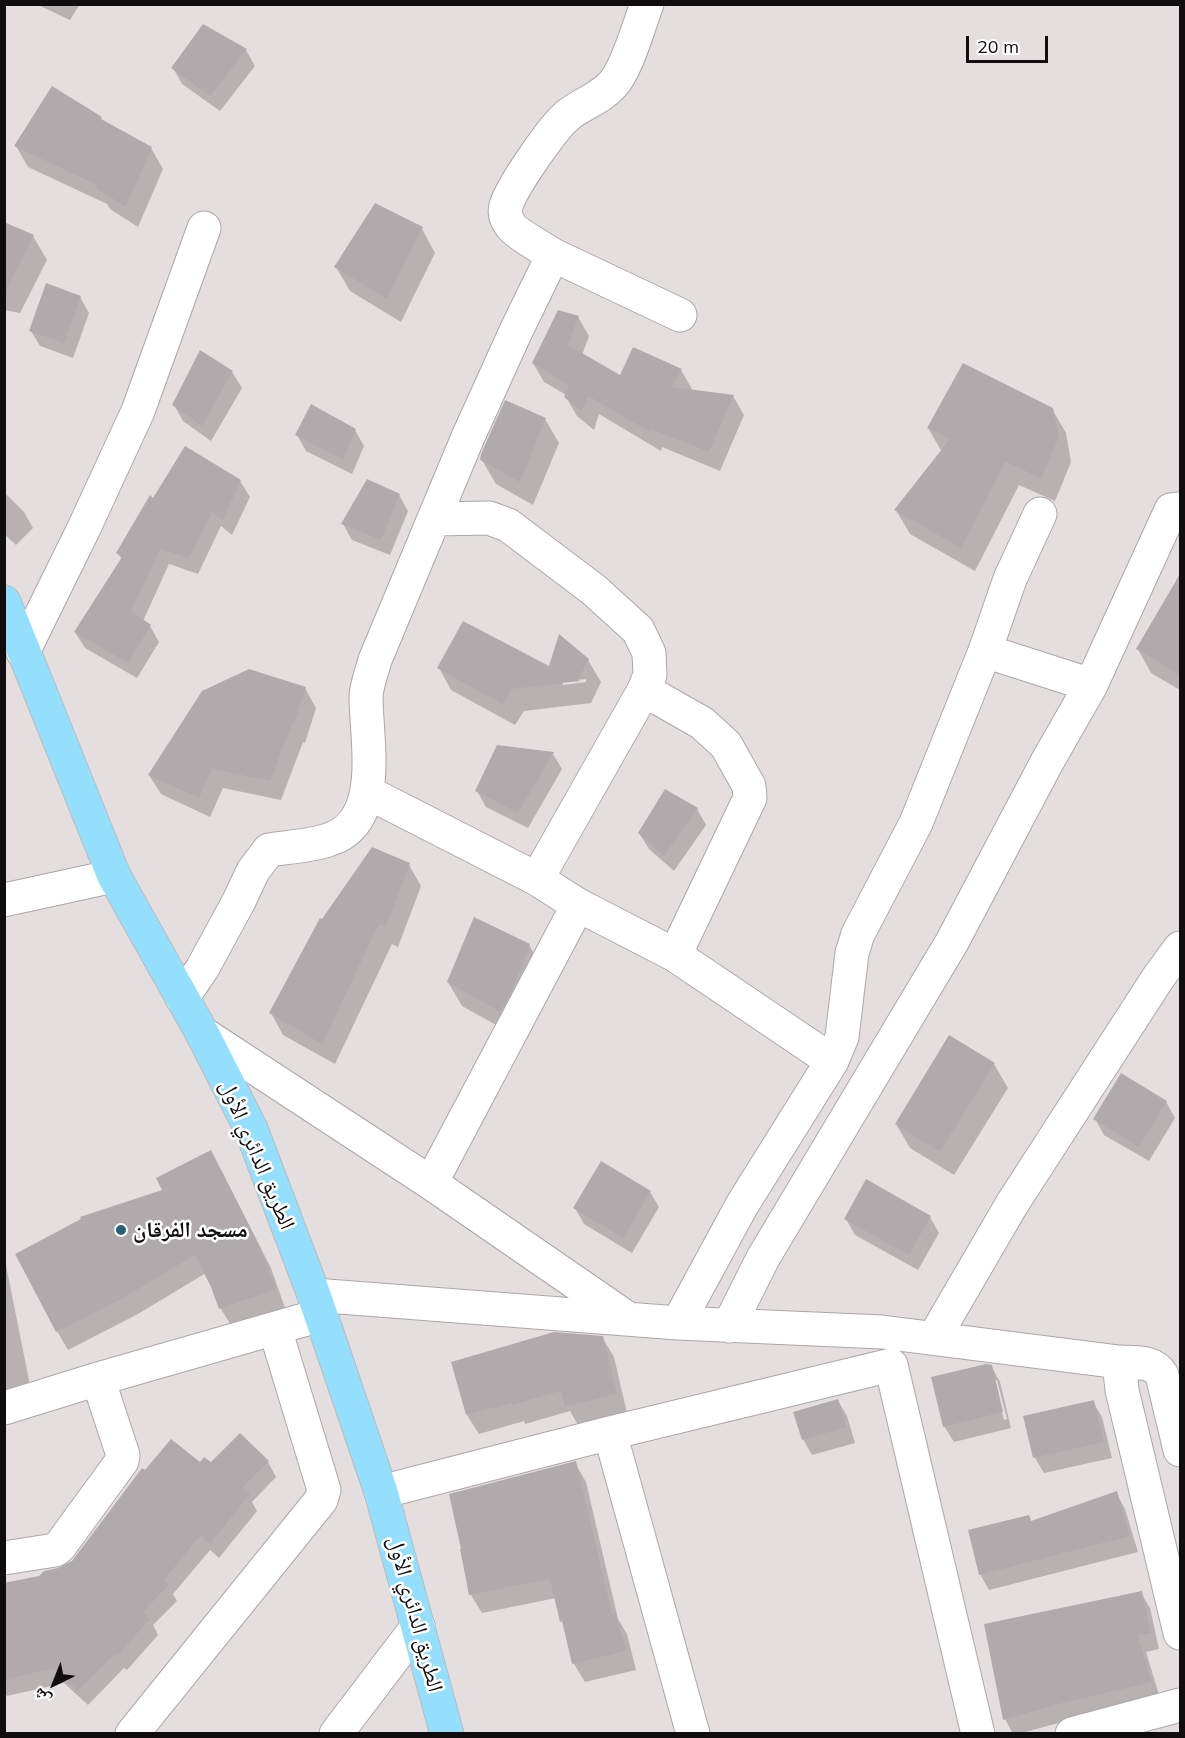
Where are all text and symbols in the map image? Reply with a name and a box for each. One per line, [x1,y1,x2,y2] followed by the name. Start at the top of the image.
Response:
[969,24,1052,62] scale bar
[977,35,1019,58] text: 20 m
[214,1076,300,1234] street label: الطريق الدائري الأول
[133,1217,248,1243] place label: مسجد الفرقان
[114,1223,128,1237] marker: مسجد الفرقان
[382,1533,448,1695] street label: الطريق الدائري الأول
[24,1654,84,1714] north arrow
[29,1684,55,1710] text: ش

